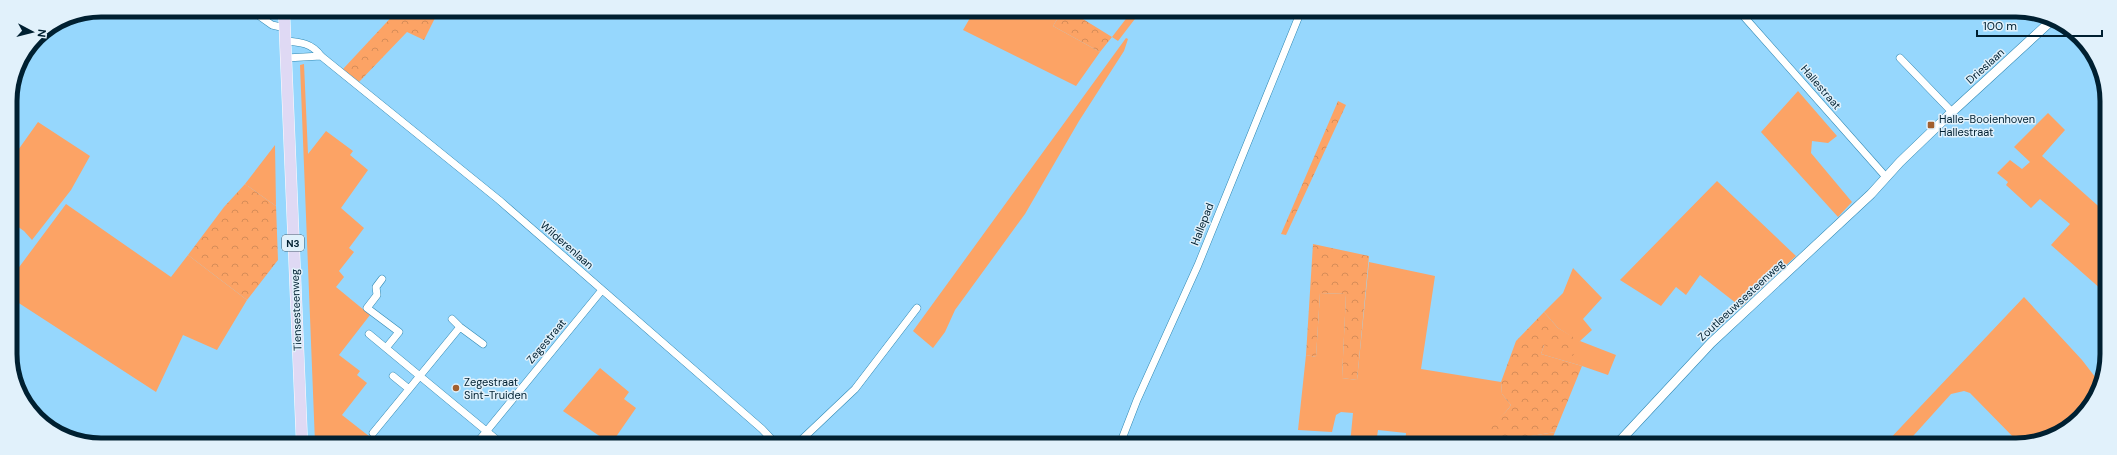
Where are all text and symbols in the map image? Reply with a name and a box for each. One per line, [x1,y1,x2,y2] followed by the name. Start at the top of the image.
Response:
[12,12,52,52] north arrow
[1977,12,2102,38] scale bar
[1983,18,2017,34] text: 100 m
[34,28,49,38] text: N
[1963,45,2007,87] street label: Drieslaan
[1798,62,1844,112] street label: Hallestraat
[1939,112,2035,139] place label: Halle-Booienhoven Hallestraat
[1926,120,1936,130] marker: Halle-Booienhoven Hallestraat
[1188,201,1217,247] street label: Hallepad
[537,218,597,272] street label: Wilderenlaan
[282,235,304,251] road number: N3
[1695,256,1787,344] street label: Zoutleeuwsesteenweg
[288,269,304,351] street label: Tiensesteenweg
[523,316,569,366] street label: Zegestraat
[464,375,527,402] place label: Zegestraat Sint-Truiden
[451,383,461,393] marker: Zegestraat Sint-Truiden

